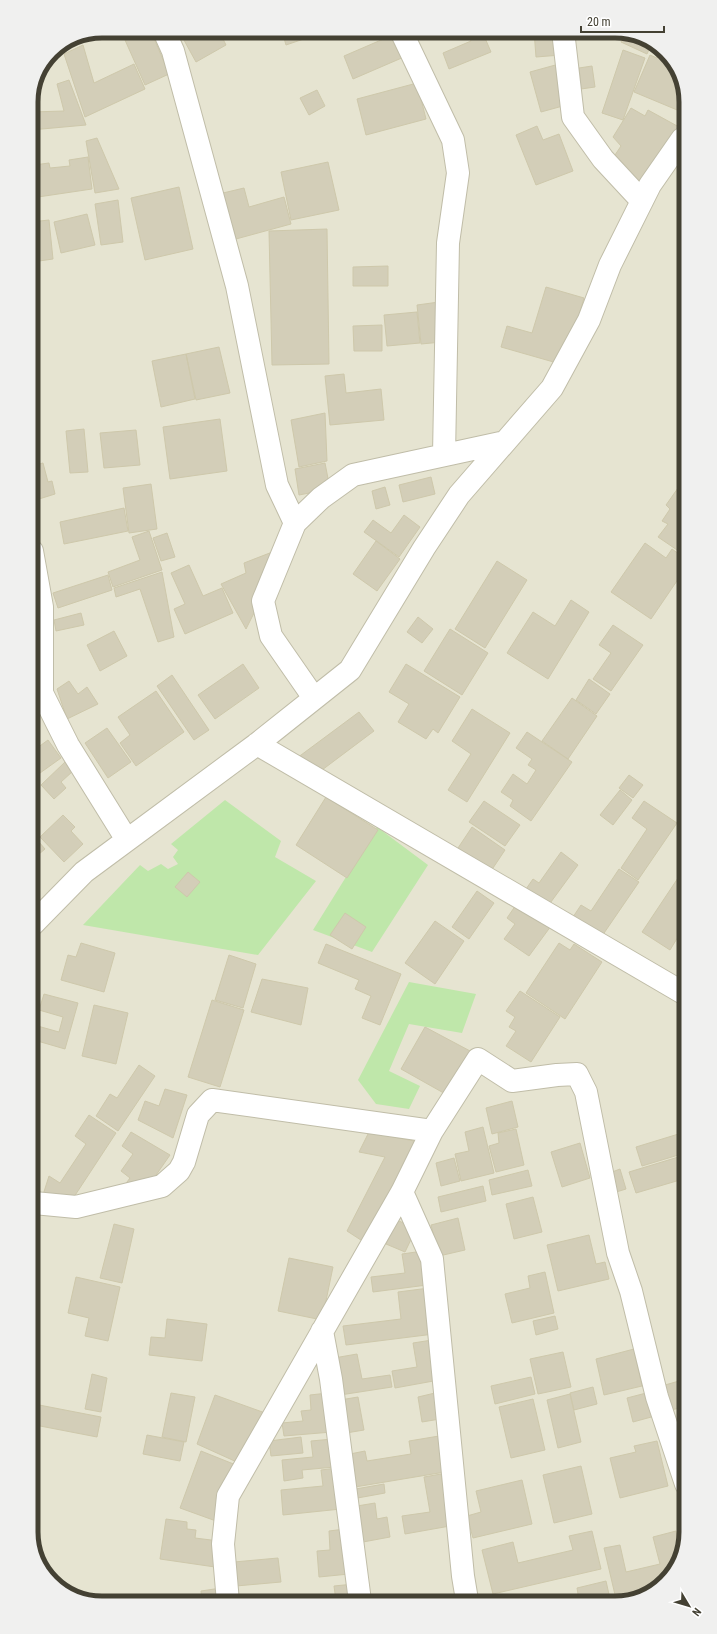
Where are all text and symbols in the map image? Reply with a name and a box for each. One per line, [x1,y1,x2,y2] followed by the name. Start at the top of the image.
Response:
[581,8,664,34] scale bar
[587,15,611,29] text: 20 m
[669,1586,709,1626] north arrow
[689,1605,704,1619] text: N

